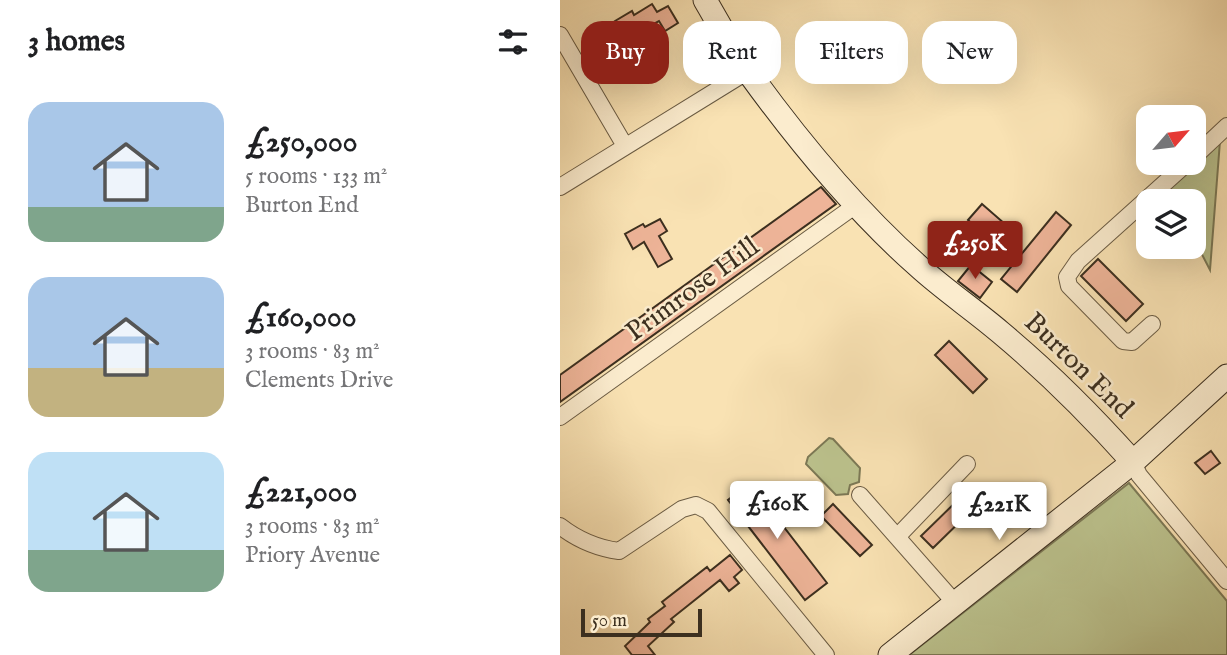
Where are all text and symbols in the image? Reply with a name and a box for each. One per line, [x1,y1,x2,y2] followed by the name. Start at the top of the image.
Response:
[581,21,669,84] chip: Buy
[683,21,781,84] chip: Rent
[795,21,908,84] chip: Filters
[922,21,1017,84] chip: New
[28,23,125,61] text: 3 homes
[494,23,532,61] icon: filters
[1136,105,1206,175] north arrow
[1136,105,1206,259] map controls
[245,124,357,162] text: £250,000
[84,130,168,214] icon: home
[245,162,388,191] text: 5 rooms · 133 m²
[1136,189,1206,259] button: layers
[245,191,358,220] text: Burton End
[926,222,1024,281] pin: £250K
[944,229,1006,258] text: £250K
[619,230,767,350] street label: Primrose Hill
[245,299,357,337] text: £160,000
[84,305,168,389] icon: home
[1016,305,1140,427] street label: Burton End
[245,337,380,366] text: 3 rooms · 83 m²
[245,366,393,395] text: Clements Drive
[245,474,357,512] text: £221,000
[84,480,168,564] icon: home
[728,482,826,541] pin: £160K
[950,482,1048,542] pin: £221K
[746,489,808,518] text: £160K
[968,490,1030,519] text: £221K
[245,512,380,541] text: 3 rooms · 83 m²
[245,541,380,570] text: Priory Avenue
[581,606,702,638] scale bar
[592,609,627,633] text: 50 m

